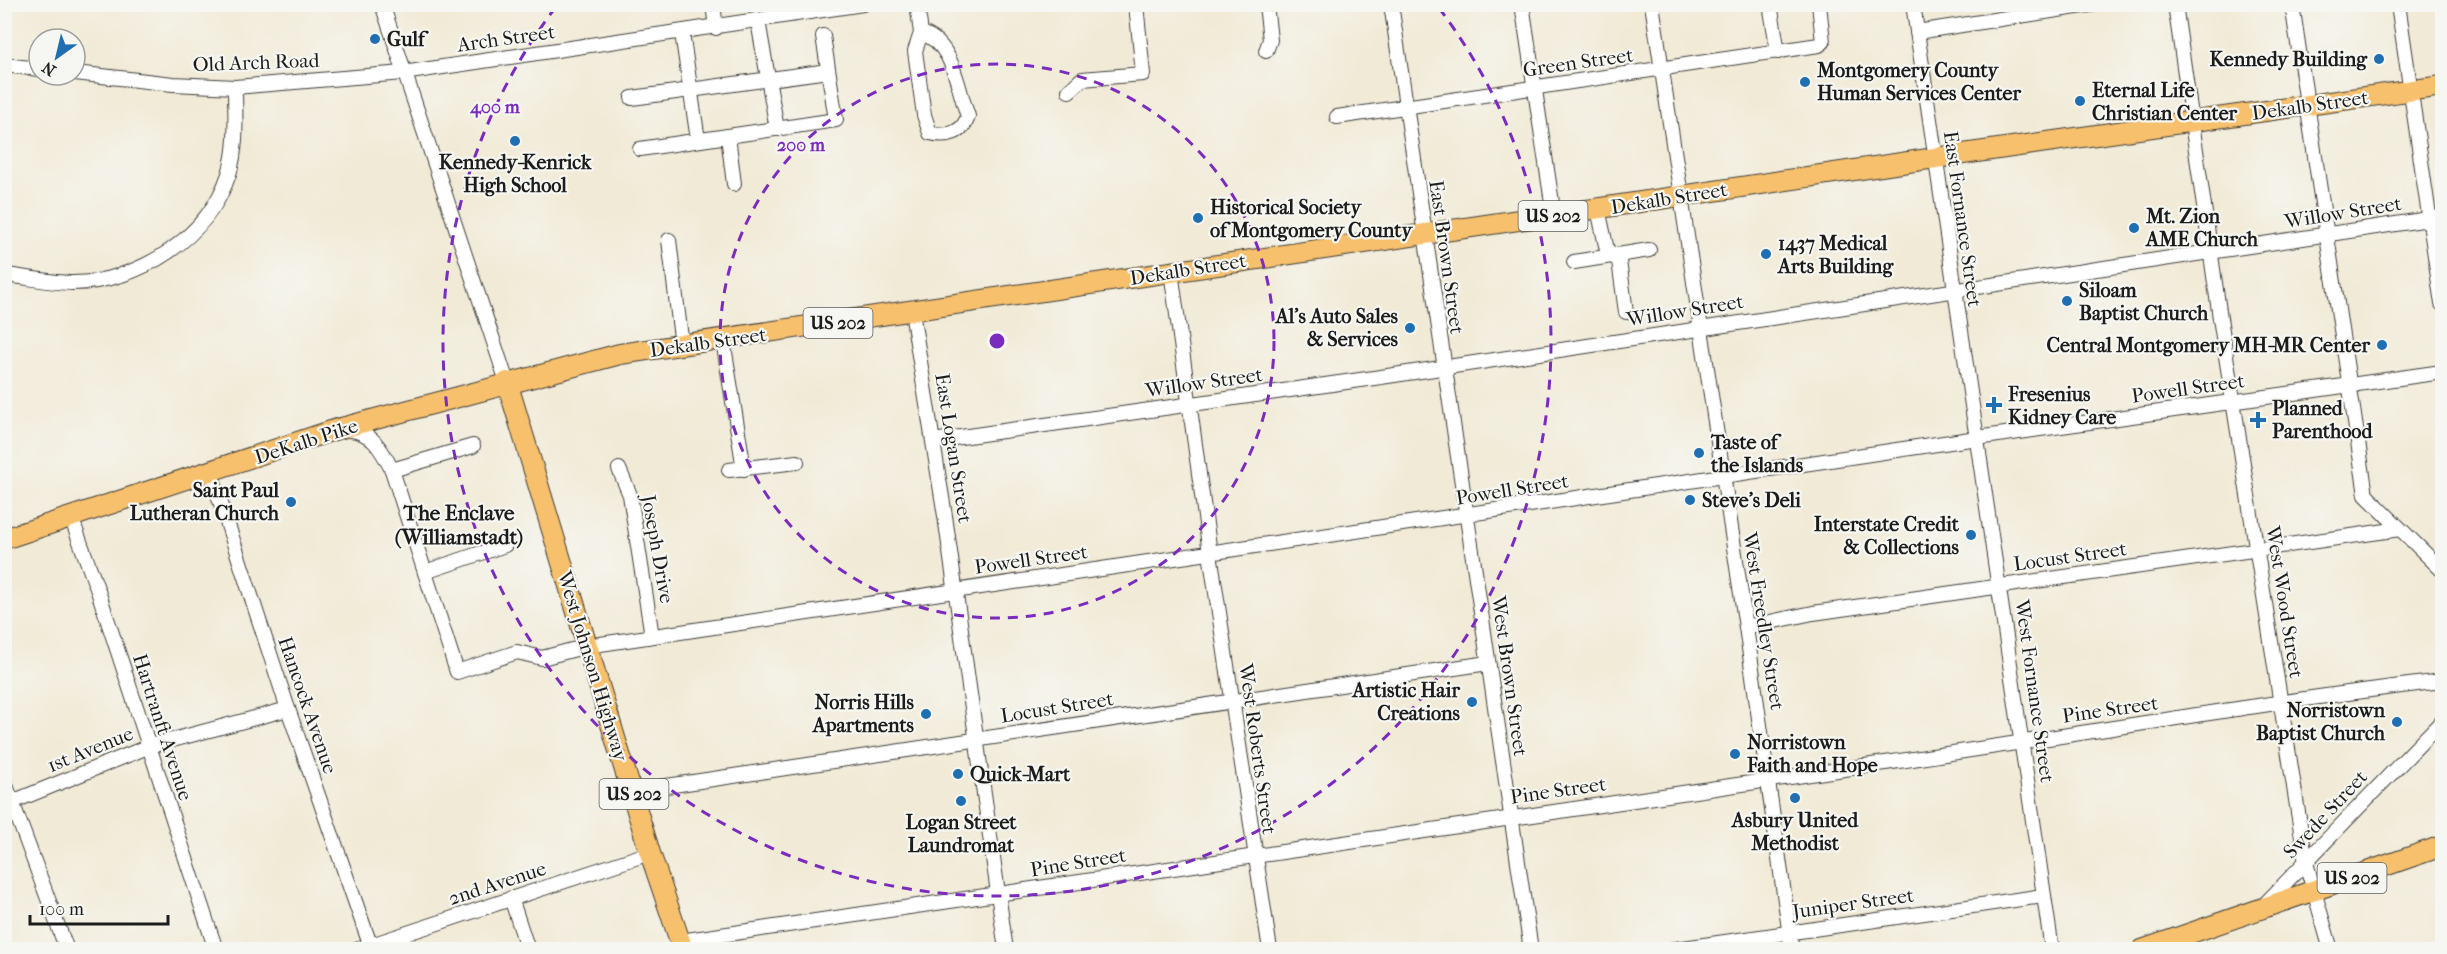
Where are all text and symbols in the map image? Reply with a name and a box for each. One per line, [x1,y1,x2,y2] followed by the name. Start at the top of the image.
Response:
[455,20,556,57] street label: Arch Street
[27,27,87,87] north arrow
[387,28,429,51] place label: Gulf
[368,32,382,46] marker: Gulf
[1522,43,1635,82] street label: Green Street
[2210,48,2368,71] place label: Kennedy Building
[192,49,321,76] street label: Old Arch Road
[2372,52,2386,66] marker: Kennedy Building
[38,57,59,80] text: N
[1816,59,2021,105] place label: Montgomery County Human Services Center
[1798,75,1812,89] marker: Montgomery County Human Services Center
[2092,79,2238,125] place label: Eternal Life Christian Center
[2250,86,2370,125] street label: Dekalb Street
[2073,94,2087,108] marker: Eternal Life Christian Center
[469,97,521,118] text: 400 m
[1939,130,1986,309] street label: East Fornance Street
[508,134,522,148] marker: Kennedy-Kenrick High School
[777,135,826,156] text: 200 m
[439,151,592,197] place label: Kennedy-Kenrick High School
[1609,178,1729,219] street label: Dekalb Street
[1424,179,1469,335] street label: East Brown Street
[2282,192,2403,233] street label: Willow Street
[1210,196,1413,242] place label: Historical Society of Montgomery County
[1518,201,1588,231] road number: US 202
[2144,205,2259,251] place label: Mt. Zion AME Church
[1191,211,1205,225] marker: Historical Society of Montgomery County
[2127,221,2141,235] marker: Mt. Zion AME Church
[1776,232,1894,278] place label: 1437 Medical Arts Building
[1759,247,1773,261] marker: 1437 Medical Arts Building
[1128,249,1248,290] street label: Dekalb Street
[2079,279,2209,325] place label: Siloam Baptist Church
[1624,290,1745,331] street label: Willow Street
[2060,294,2074,308] marker: Siloam Baptist Church
[1274,305,1399,351] place label: Al's Auto Sales & Services
[804,308,872,338] road number: US 202
[1403,321,1417,335] marker: Al's Auto Sales & Services
[648,323,768,362] street label: Dekalb Street
[987,331,1007,351] centre of rings
[2047,334,2370,357] place label: Central Montgomery MH-MR Center
[2375,338,2389,352] marker: Central Montgomery MH-MR Center
[1143,363,1264,402] street label: Willow Street
[2130,369,2246,408] street label: Powell Street
[930,372,977,525] street label: East Logan Street
[2007,383,2116,429] place label: Fresenius Kidney Care
[1985,396,2003,414] marker: Fresenius Kidney Care
[2272,397,2373,443] place label: Planned Parenthood
[2249,411,2267,429] marker: Planned Parenthood
[252,414,361,469] street label: DeKalb Pike
[1710,431,1804,477] place label: Taste of the Islands
[1692,446,1706,460] marker: Taste of the Islands
[1454,469,1570,510] street label: Powell Street
[130,479,280,525] place label: Saint Paul Lutheran Church
[1702,489,1802,512] place label: Steve's Deli
[636,491,678,605] street label: Joseph Drive
[1683,493,1697,507] marker: Steve's Deli
[284,495,298,509] marker: Saint Paul Lutheran Church
[395,501,523,549] district label: The Enclave (Williamstadt)
[1814,513,1960,559] place label: Interstate Credit & Collections
[2261,523,2308,680] street label: West Wood Street
[1964,528,1978,542] marker: Interstate Credit & Collections
[1738,530,1789,712] street label: West Freedley Street
[2012,537,2128,576] street label: Locust Street
[973,540,1089,579] street label: Powell Street
[552,567,633,765] street label: West Johnson Highway
[1487,593,1532,758] street label: West Brown Street
[2010,597,2059,784] street label: West Fornance Street
[273,634,342,777] street label: Hancock Avenue
[128,651,197,803] street label: Hartranft Avenue
[1234,661,1281,836] street label: West Roberts Street
[1350,679,1461,725] place label: Artistic Hair Creations
[999,687,1115,728] street label: Locust Street
[811,691,915,737] place label: Norris Hills Apartments
[2061,691,2159,728] street label: Pine Street
[1465,695,1479,709] marker: Artistic Hair Creations
[2256,699,2386,745] place label: Norristown Baptist Church
[919,707,933,721] marker: Norris Hills Apartments
[2390,715,2404,729] marker: Norristown Baptist Church
[44,722,137,777] street label: 1st Avenue
[1746,731,1878,777] place label: Norristown Faith and Hope
[1728,747,1742,761] marker: Norristown Faith and Hope
[970,763,1071,786] place label: Quick-Mart
[2279,765,2372,863] street label: Swede Street
[951,767,965,781] marker: Quick-Mart
[1509,772,1607,809] street label: Pine Street
[600,779,668,809] road number: US 202
[1788,791,1802,805] marker: Asbury United Methodist
[954,794,968,808] marker: Logan Street Laundromat
[1730,809,1859,855] place label: Asbury United Methodist
[906,811,1017,857] place label: Logan Street Laundromat
[1029,844,1128,881] street label: Pine Street
[445,857,549,910] street label: 2nd Avenue
[2318,863,2386,893] road number: US 202
[1789,884,1915,924] street label: Juniper Street
[30,888,168,926] scale bar
[39,899,84,920] text: 100 m

